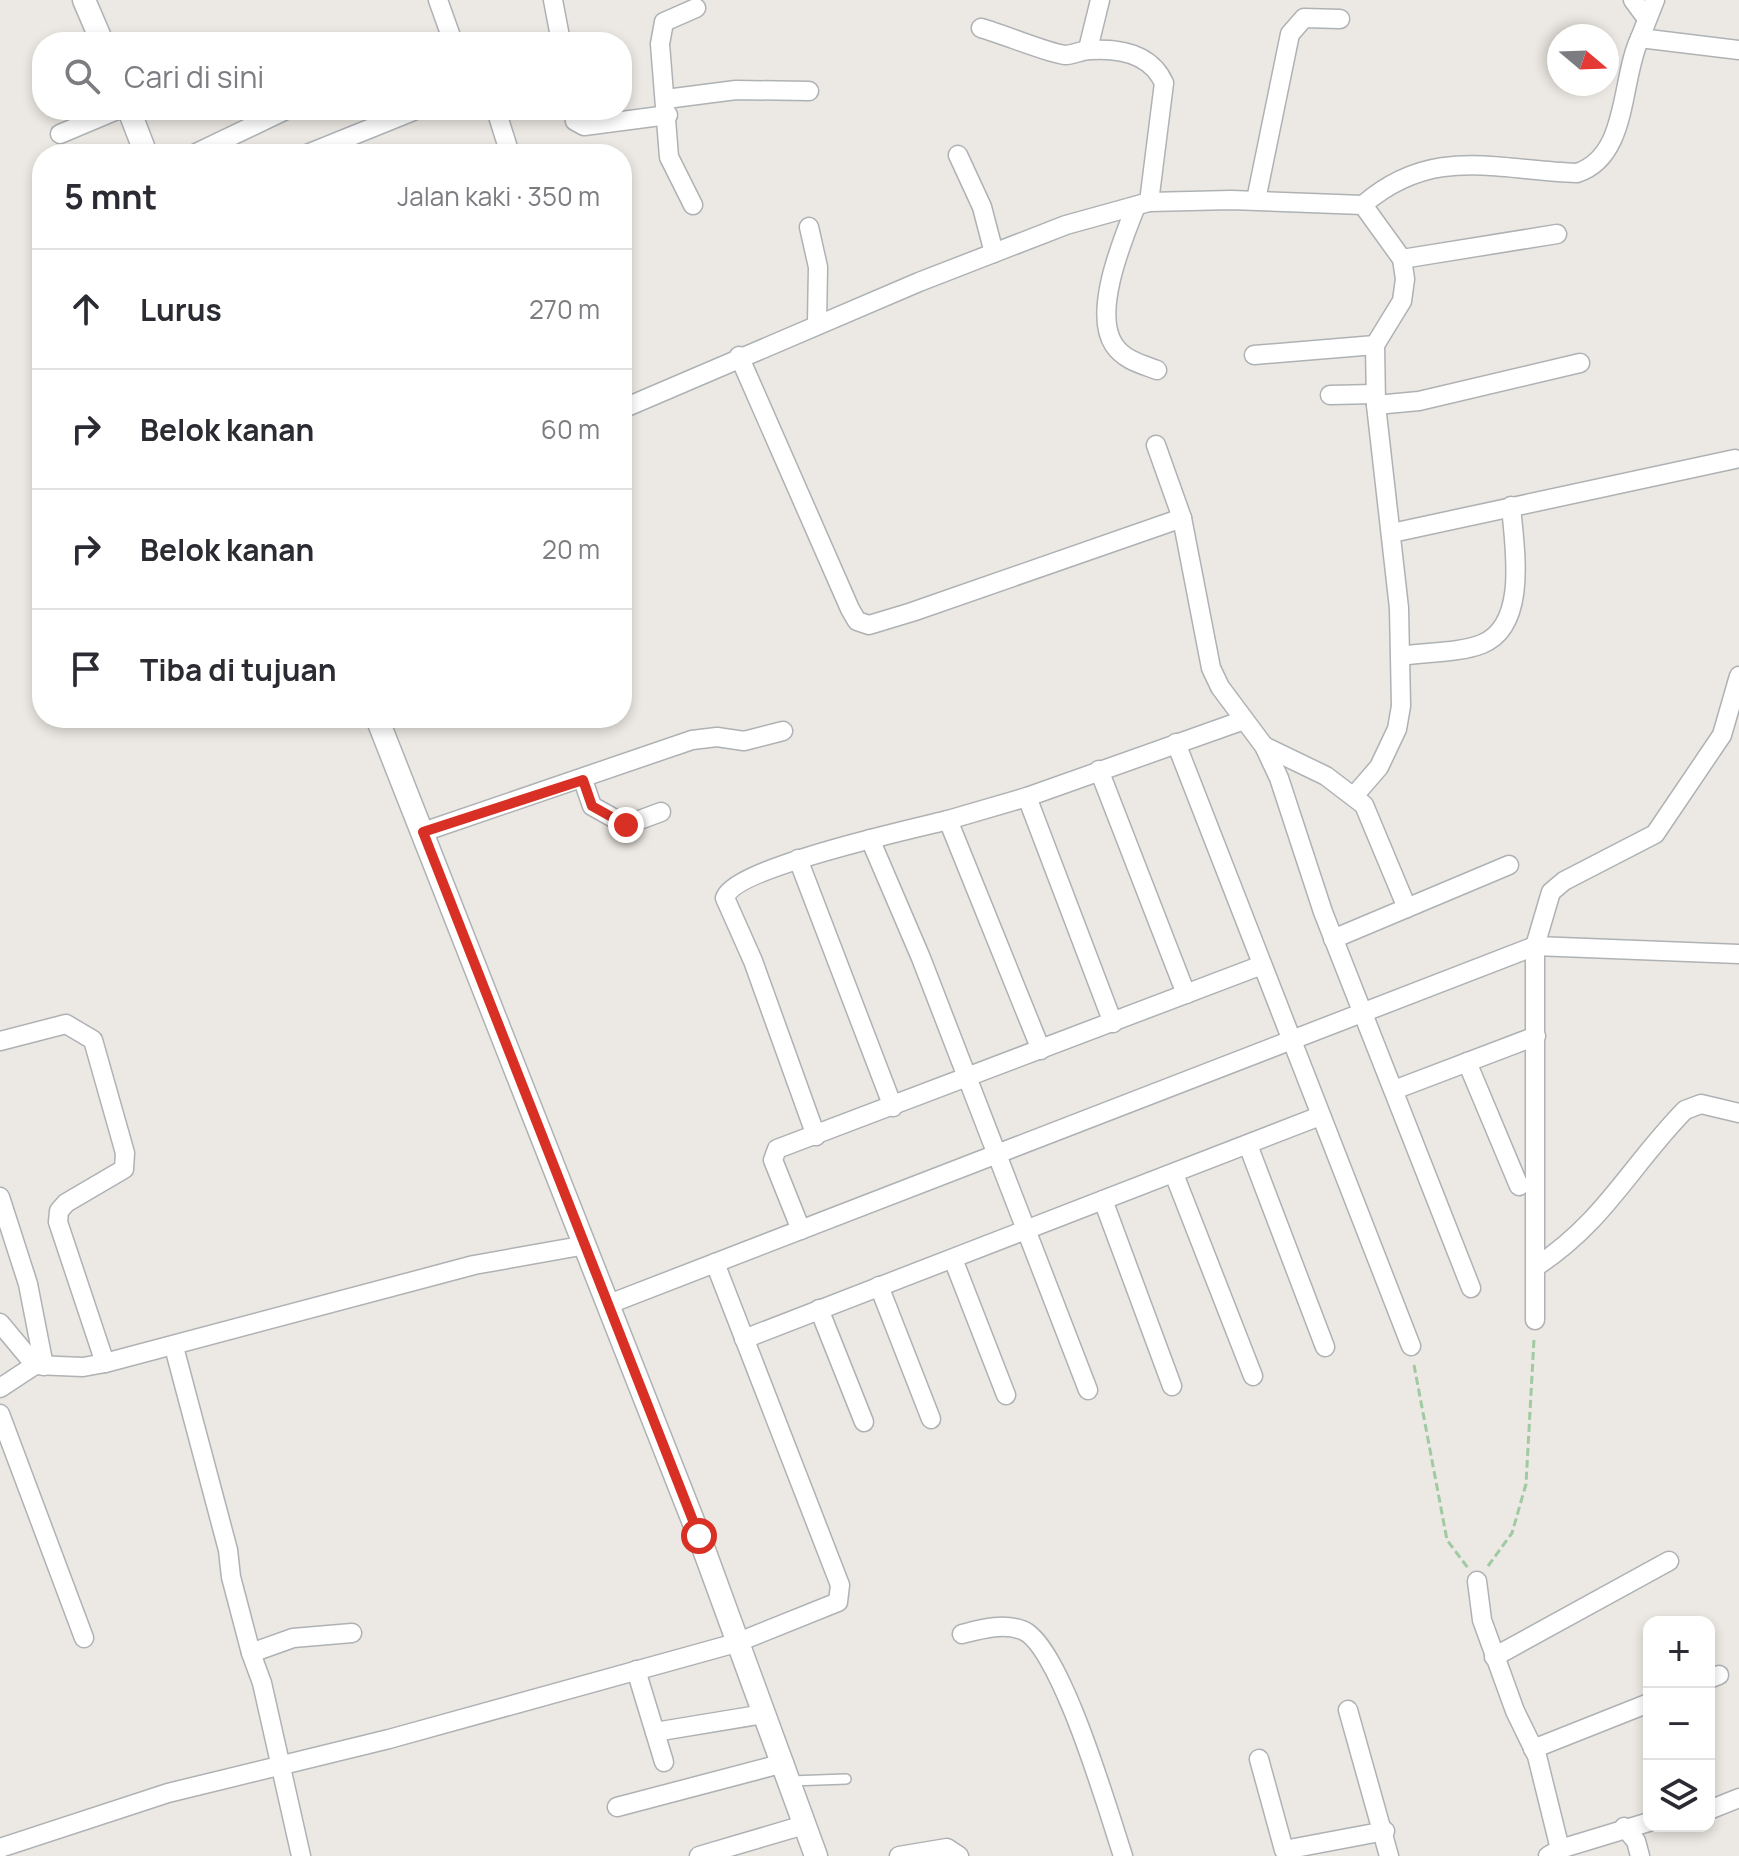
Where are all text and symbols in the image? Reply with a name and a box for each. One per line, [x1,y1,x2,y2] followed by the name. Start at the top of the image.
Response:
[1547,24,1619,96] north arrow
[32,32,632,120] search box
[60,54,104,98] icon: search
[124,56,264,97] text: Cari di sini
[64,173,157,219] text: 5 mnt
[397,178,600,214] text: Jalan kaki · 350 m
[64,287,108,331] icon: ahead
[140,289,222,330] text: Lurus
[529,291,600,327] text: 270 m
[64,407,108,451] icon: right
[140,409,314,450] text: Belok kanan
[541,411,600,447] text: 60 m
[64,527,108,571] icon: right
[140,529,314,570] text: Belok kanan
[542,531,600,567] text: 20 m
[64,647,108,691] icon: arrive
[140,649,337,690] text: Tiba di tujuan
[608,807,644,843] route end
[681,1518,717,1554] route start
[1643,1616,1715,1832] map controls
[1643,1616,1715,1688] button: +
[1643,1688,1715,1760] button: −
[1643,1760,1715,1832] button: layers

